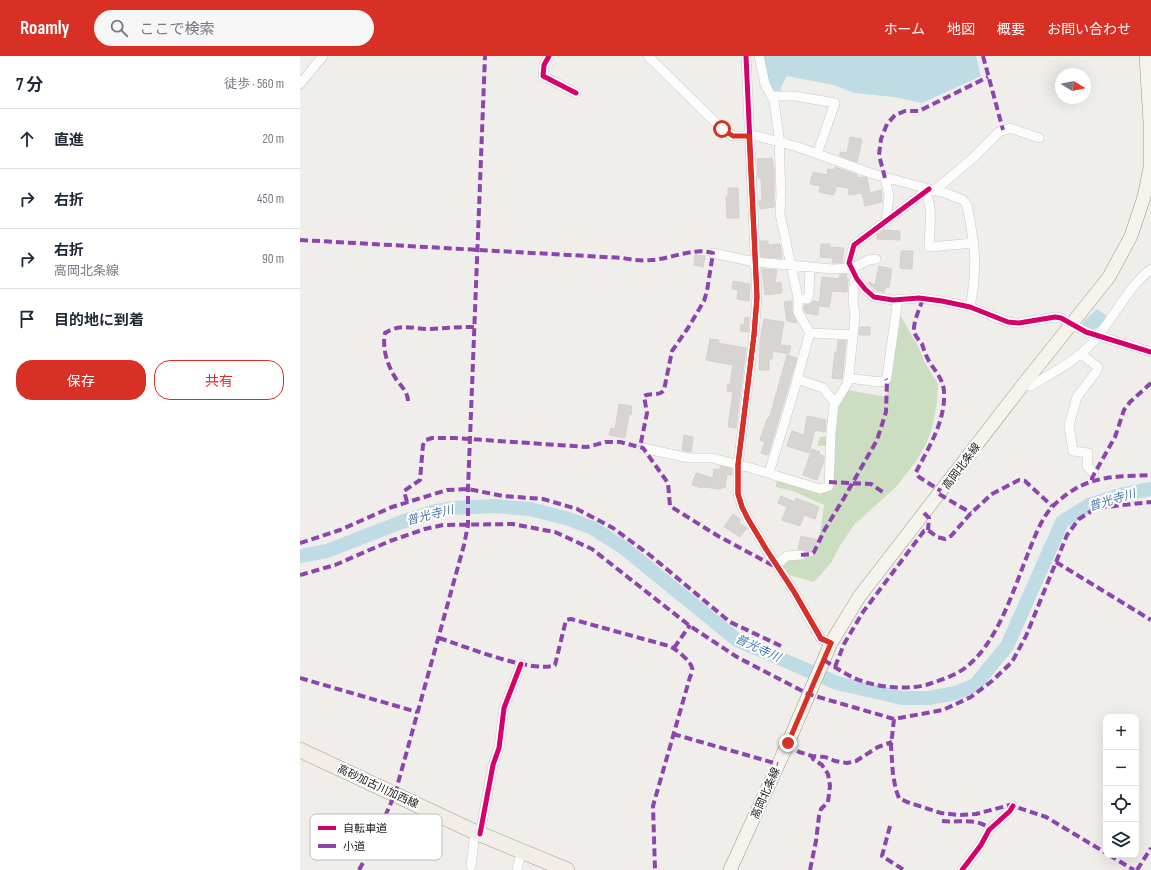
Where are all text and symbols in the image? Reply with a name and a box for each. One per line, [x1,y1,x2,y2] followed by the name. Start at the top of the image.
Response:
[94,10,374,46] search box
[20,17,70,40] text: Roamly
[108,17,130,39] icon: search
[140,20,215,39] text: ここで検索
[883,21,925,38] text: ホーム
[947,21,975,38] text: 地図
[997,21,1025,38] text: 概要
[1047,21,1131,38] text: お問い合わせ
[1055,68,1091,104] north arrow
[16,75,43,95] text: 7 分
[224,76,284,92] text: 徒歩 · 560 m
[713,120,731,138] route start
[16,128,38,150] icon: ahead
[54,131,84,150] text: 直進
[262,131,284,147] text: 20 m
[16,188,38,210] icon: right
[54,191,84,210] text: 右折
[257,191,284,207] text: 450 m
[54,241,84,260] text: 右折
[16,248,38,270] icon: right
[262,251,284,267] text: 90 m
[54,263,119,279] text: 高岡北条線
[16,308,38,330] icon: arrive
[54,311,144,330] text: 目的地に到着
[16,360,146,400] button: 保存
[154,360,284,400] button: 共有
[940,440,983,492] street label: 高岡北条線
[1087,486,1139,515] water label: 普光寺川
[405,502,457,529] water label: 普光寺川
[733,632,785,666] water label: 普光寺川
[1103,714,1139,858] map controls
[1103,714,1139,750] button: +
[779,734,797,752] route end
[1103,750,1139,786] button: −
[335,762,420,811] street label: 高砂加古川加西線
[748,765,783,821] street label: 高岡北条線
[1103,786,1139,822] button: locate
[310,814,442,860] legend
[343,822,387,835] text: 自転車道
[1103,822,1139,858] button: layers
[343,840,365,853] text: 小道

